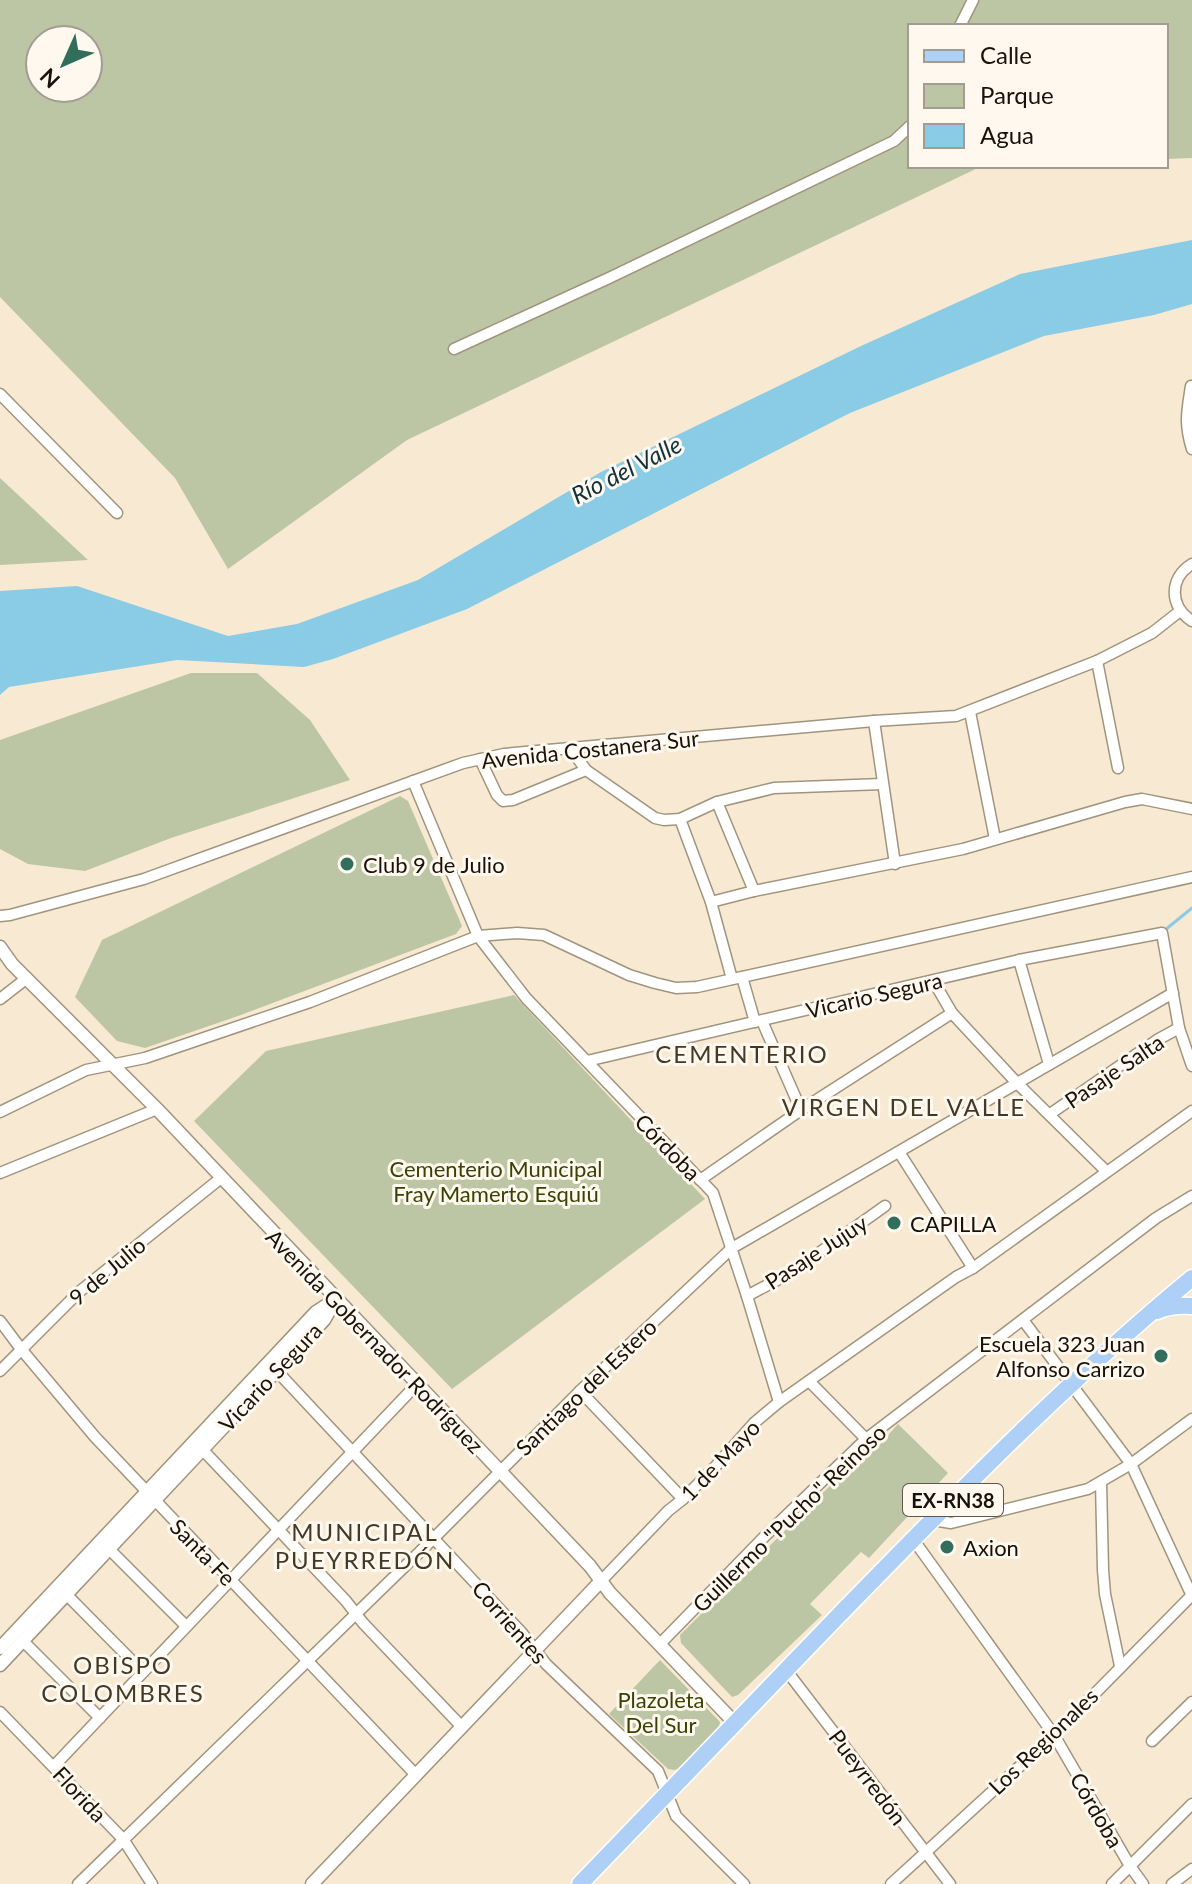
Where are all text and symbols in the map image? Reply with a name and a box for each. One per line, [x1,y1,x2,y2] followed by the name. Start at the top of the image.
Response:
[24,24,104,104] north arrow
[908,24,1168,168] legend
[980,40,1032,69] text: Calle
[34,63,65,94] text: N
[980,80,1054,109] text: Parque
[980,120,1034,149] text: Agua
[566,429,686,509] water label: Río del Valle
[480,724,700,774] street label: Avenida Costanera Sur
[363,851,505,878] place label: Club 9 de Julio
[338,855,356,873] marker: Club 9 de Julio
[803,966,945,1024] street label: Vicario Segura
[1059,1028,1169,1114] street label: Pasaje Salta
[655,1039,829,1068] district label: CEMENTERIO
[782,1092,1026,1121] district label: VIRGEN DEL VALLE
[630,1108,706,1186] street label: Córdoba
[389,1155,603,1207] park label: Cementerio Municipal Fray Mamerto Esquiú
[760,1209,873,1295] street label: Pasaje Jujuy
[910,1210,997,1237] place label: CAPILLA
[885,1214,903,1232] marker: CAPILLA
[261,1223,489,1459] street label: Avenida Gobernador Rodríguez
[63,1231,151,1311] street label: 9 de Julio
[510,1313,662,1461] street label: Santiago del Estero
[213,1317,327,1437] street label: Vicario Segura
[979,1330,1145,1382] place label: Escuela 323 Juan Alfonso Carrizo
[1152,1347,1170,1365] marker: Escuela 323 Juan Alfonso Carrizo
[675,1414,765,1506] street label: 1 de Mayo
[687,1419,891,1617] street label: Guillermo "Pucho" Reinoso
[903,1484,1003,1516] road number: EX-RN38
[165,1513,241,1591] street label: Santa Fe
[275,1517,455,1574] district label: MUNICIPAL PUEYRREDÓN
[963,1534,1019,1561] place label: Axion
[938,1538,956,1556] marker: Axion
[467,1575,553,1669] street label: Corrientes
[41,1650,205,1707] district label: OBISPO COLOMBRES
[983,1682,1103,1800] street label: Los Regionales
[617,1686,705,1738] park label: Plazoleta Del Sur
[823,1724,913,1830] street label: Pueyrredón
[47,1760,113,1828] street label: Florida
[1065,1767,1129,1853] street label: Córdoba

